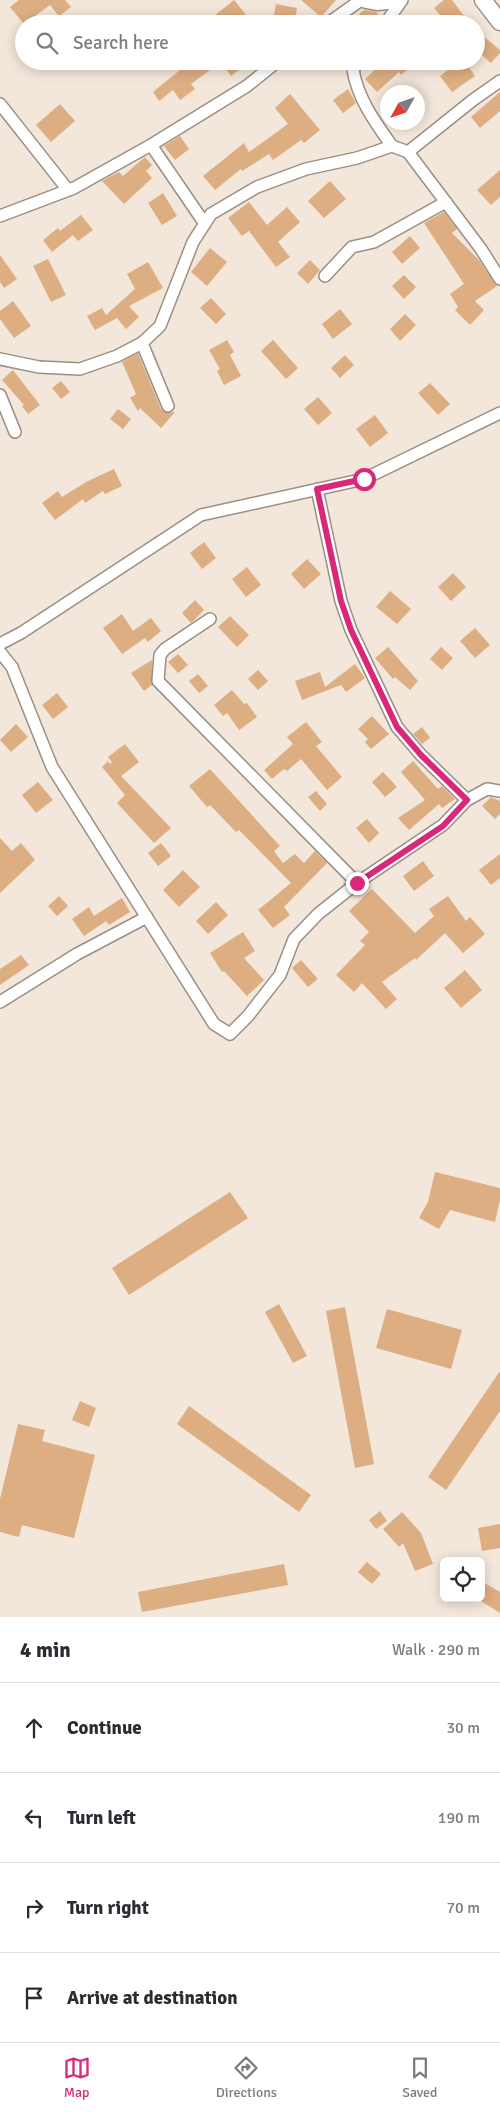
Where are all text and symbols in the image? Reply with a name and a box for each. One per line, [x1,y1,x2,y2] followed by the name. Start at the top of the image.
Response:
[15,15,485,70] search box
[33,29,61,57] icon: search
[73,31,169,55] text: Search here
[380,85,425,130] north arrow
[353,468,376,491] route start
[346,872,369,895] route end
[440,1557,485,1602] map controls
[440,1557,485,1602] button: locate
[20,1637,71,1663] text: 4 min
[392,1640,480,1660] text: Walk · 290 m
[20,1714,48,1742] icon: ahead
[67,1716,142,1740] text: Continue
[446,1718,480,1738] text: 30 m
[20,1804,48,1832] icon: left
[67,1806,136,1830] text: Turn left
[438,1808,480,1828] text: 190 m
[20,1894,48,1922] icon: right
[67,1896,149,1920] text: Turn right
[446,1898,480,1918] text: 70 m
[20,1984,48,2012] icon: arrive
[67,1986,238,2010] text: Arrive at destination
[63,2054,91,2101] tab: Map
[216,2054,277,2101] tab: Directions
[402,2054,437,2101] tab: Saved

